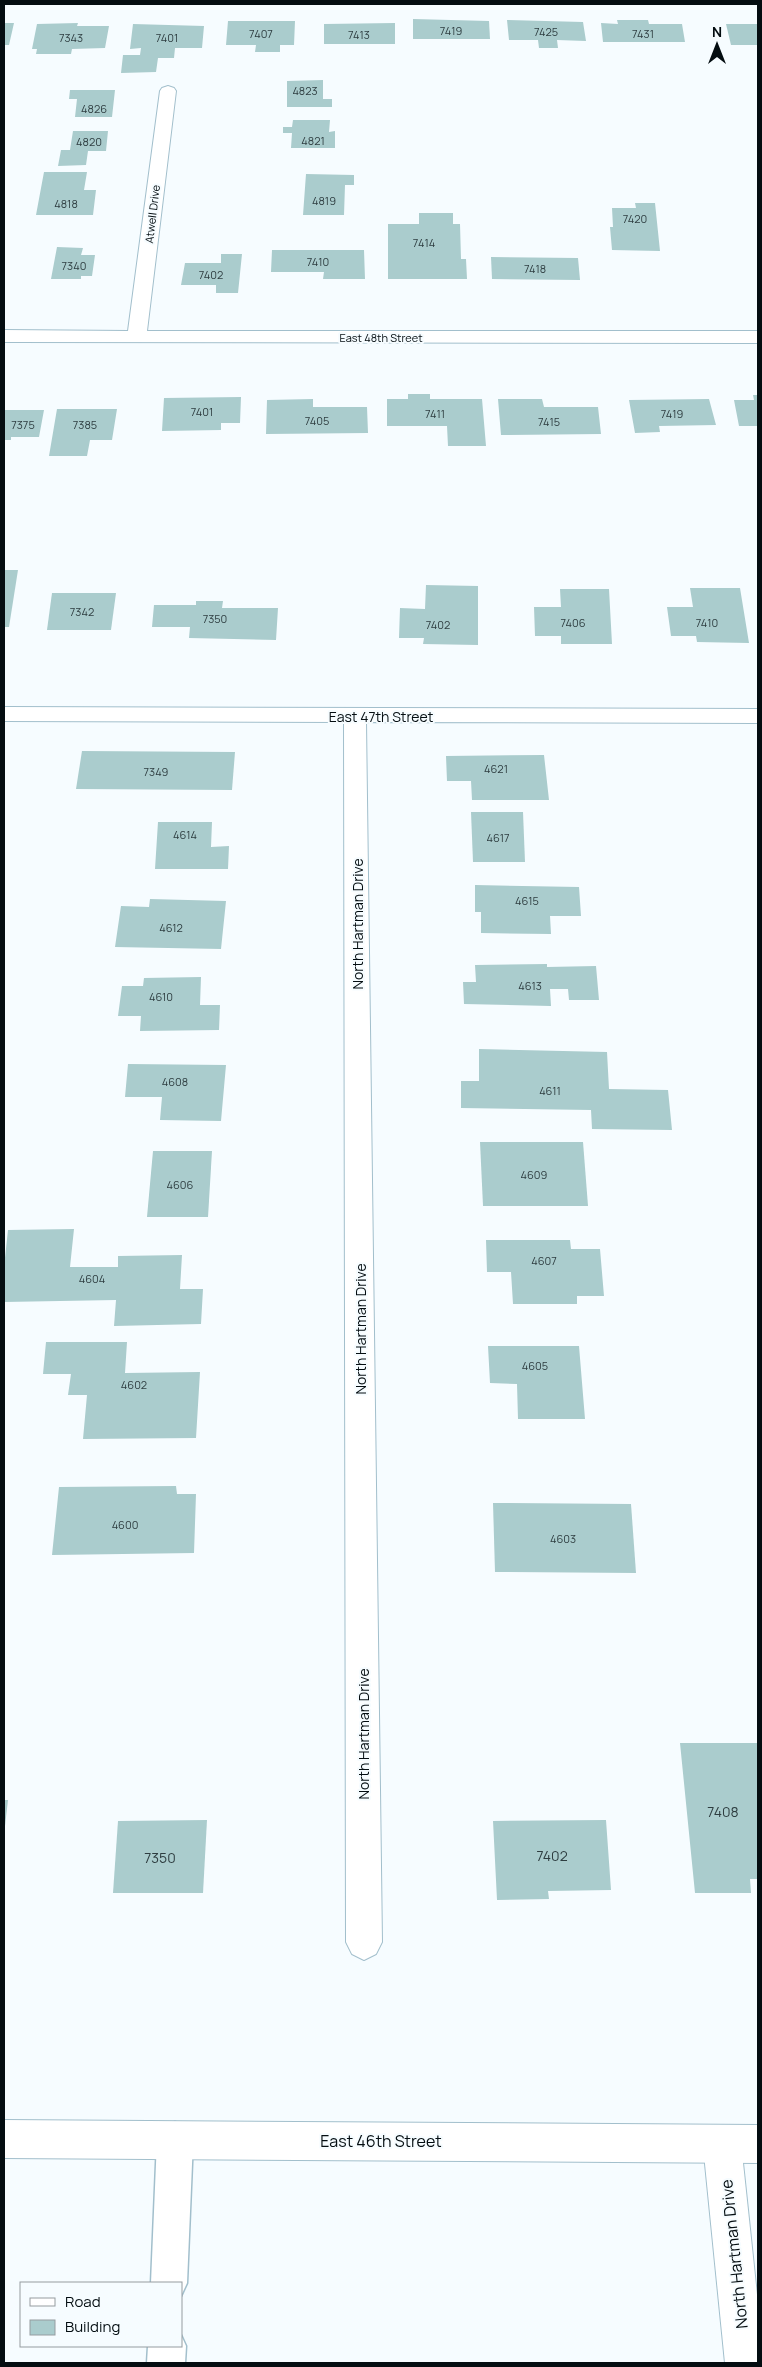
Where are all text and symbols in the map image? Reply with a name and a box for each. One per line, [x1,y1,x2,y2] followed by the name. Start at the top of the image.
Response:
[692,20,742,70] north arrow
[712,22,722,41] text: N
[440,23,463,38] house number: 7419
[534,24,558,39] house number: 7425
[249,26,273,41] house number: 7407
[632,26,654,41] house number: 7431
[348,27,370,42] house number: 7413
[59,30,83,45] house number: 7343
[156,30,178,45] house number: 7401
[292,83,318,98] house number: 4823
[81,101,107,116] house number: 4826
[301,133,325,148] house number: 4821
[76,134,102,149] house number: 4820
[141,183,163,244] street label: Atwell Drive
[312,193,336,208] house number: 4819
[54,196,78,211] house number: 4818
[623,211,647,226] house number: 7420
[413,235,435,250] house number: 7414
[307,254,329,269] house number: 7410
[62,258,86,273] house number: 7340
[524,261,546,276] house number: 7418
[199,267,223,282] house number: 7402
[339,330,423,345] street label: East 48th Street
[191,404,213,419] house number: 7401
[425,406,445,421] house number: 7411
[661,406,684,421] house number: 7419
[305,413,329,428] house number: 7405
[538,414,560,429] house number: 7415
[11,417,35,432] house number: 7375
[73,417,97,432] house number: 7385
[70,604,94,619] house number: 7342
[203,611,227,626] house number: 7350
[560,615,586,630] house number: 7406
[696,615,718,630] house number: 7410
[426,617,450,632] house number: 7402
[329,707,434,726] street label: East 47th Street
[484,761,508,776] house number: 4621
[144,764,169,779] house number: 7349
[173,827,197,842] house number: 4614
[487,830,509,845] house number: 4617
[348,858,367,990] street label: North Hartman Drive
[515,893,539,908] house number: 4615
[159,920,183,935] house number: 4612
[518,978,542,993] house number: 4613
[149,989,173,1004] house number: 4610
[162,1074,188,1089] house number: 4608
[539,1083,561,1098] house number: 4611
[521,1167,548,1182] house number: 4609
[167,1177,194,1192] house number: 4606
[531,1253,557,1268] house number: 4607
[351,1263,370,1395] street label: North Hartman Drive
[79,1271,105,1286] house number: 4604
[522,1358,548,1373] house number: 4605
[121,1377,147,1392] house number: 4602
[112,1517,138,1532] house number: 4600
[550,1531,576,1546] house number: 4603
[354,1668,373,1800] street label: North Hartman Drive
[707,1802,739,1821] house number: 7408
[536,1846,568,1865] house number: 7402
[144,1848,176,1867] house number: 7350
[320,2130,442,2152] street label: East 46th Street
[715,2178,753,2330] street label: North Hartman Drive
[20,2282,182,2347] legend
[65,2291,101,2312] text: Road
[65,2316,120,2337] text: Building

